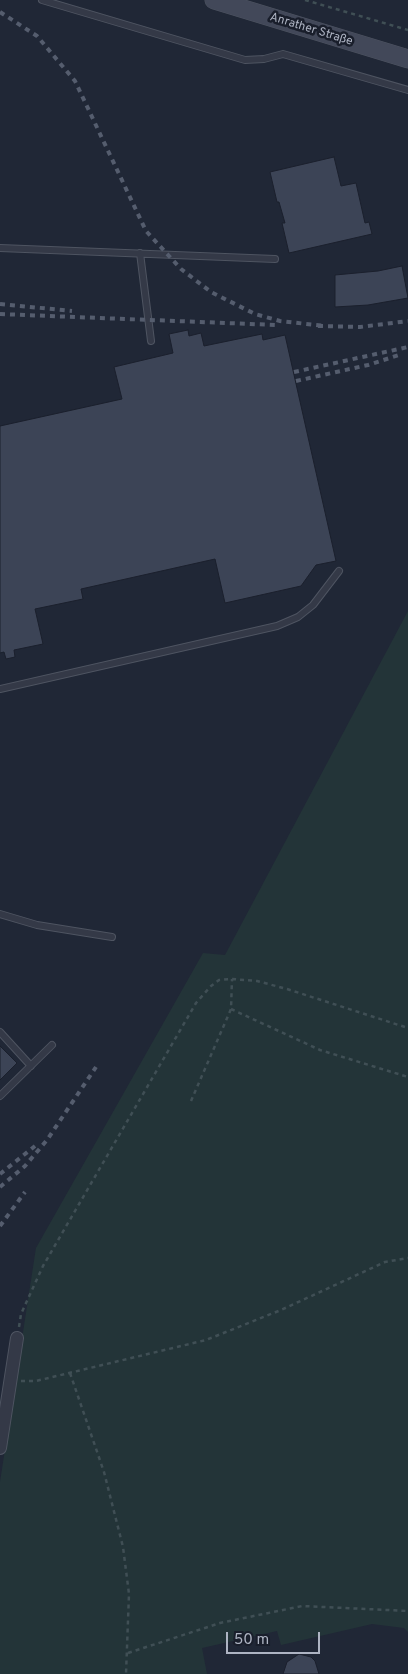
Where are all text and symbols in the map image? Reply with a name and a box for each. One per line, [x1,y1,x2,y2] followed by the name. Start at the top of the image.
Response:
[268,11,354,49] street label: Anrather Straße
[228,1622,322,1654] scale bar
[234,1631,269,1650] text: 50 m

